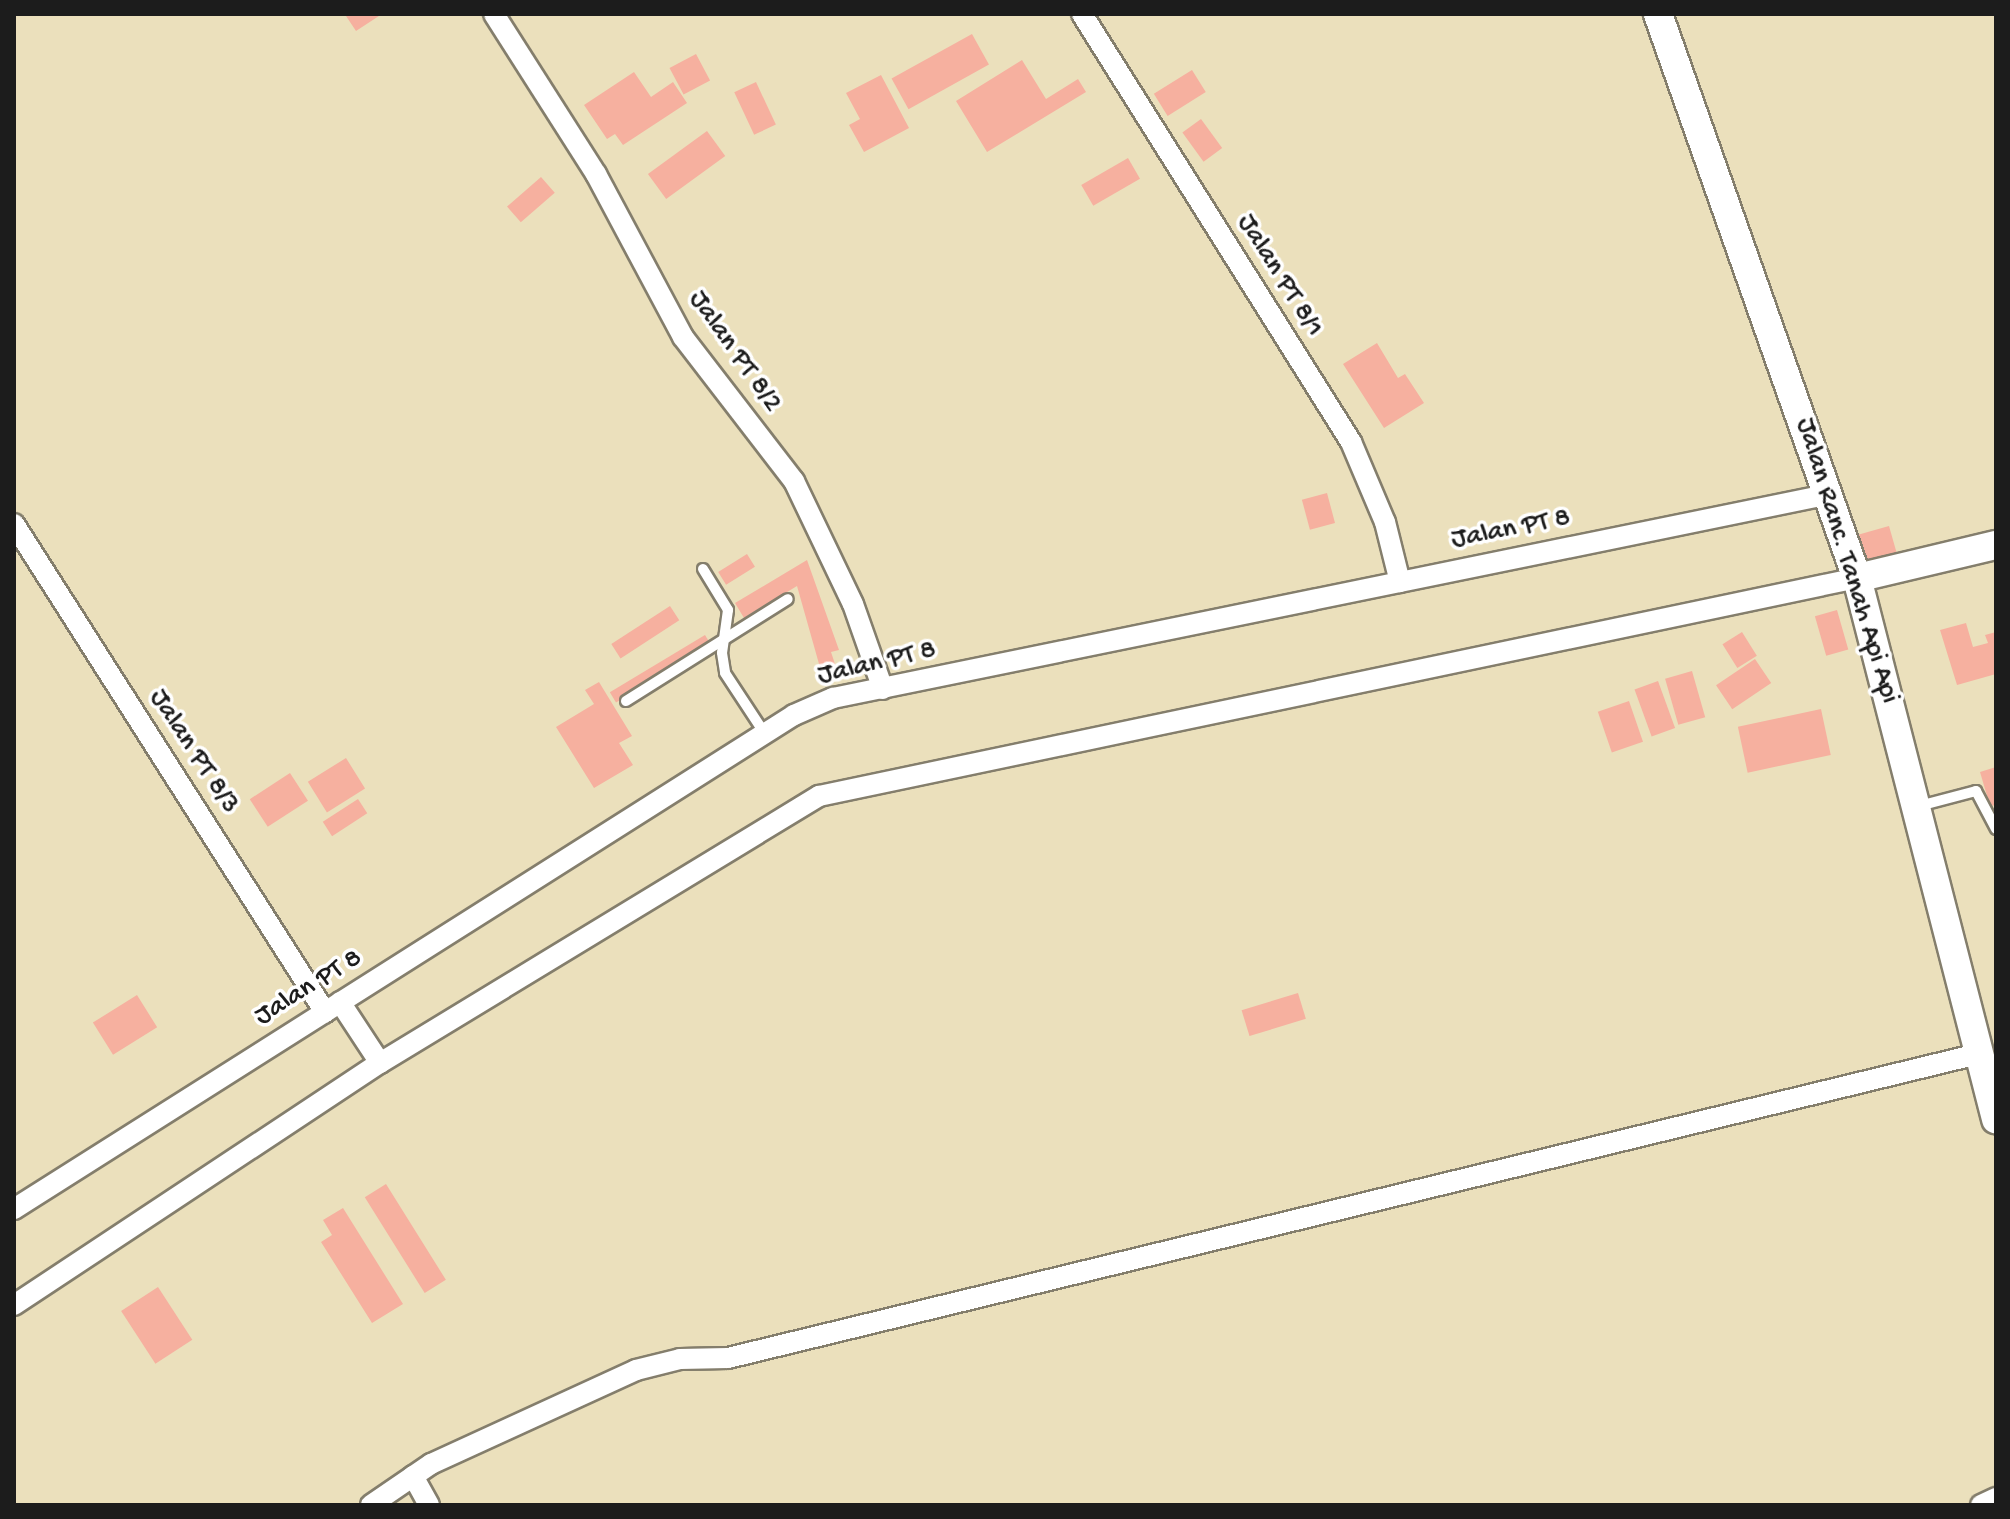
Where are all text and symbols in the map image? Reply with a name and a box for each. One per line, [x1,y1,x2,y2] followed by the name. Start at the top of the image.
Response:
[1228,208,1330,344] street label: Jalan PT 8/1
[680,285,788,419] street label: Jalan PT 8/2
[1787,414,1905,708] street label: Jalan Ranc. Tanah Api Api
[1449,502,1573,558] street label: Jalan PT 8
[815,634,939,694] street label: Jalan PT 8
[140,684,246,820] street label: Jalan PT 8/3
[249,942,369,1034] street label: Jalan PT 8

